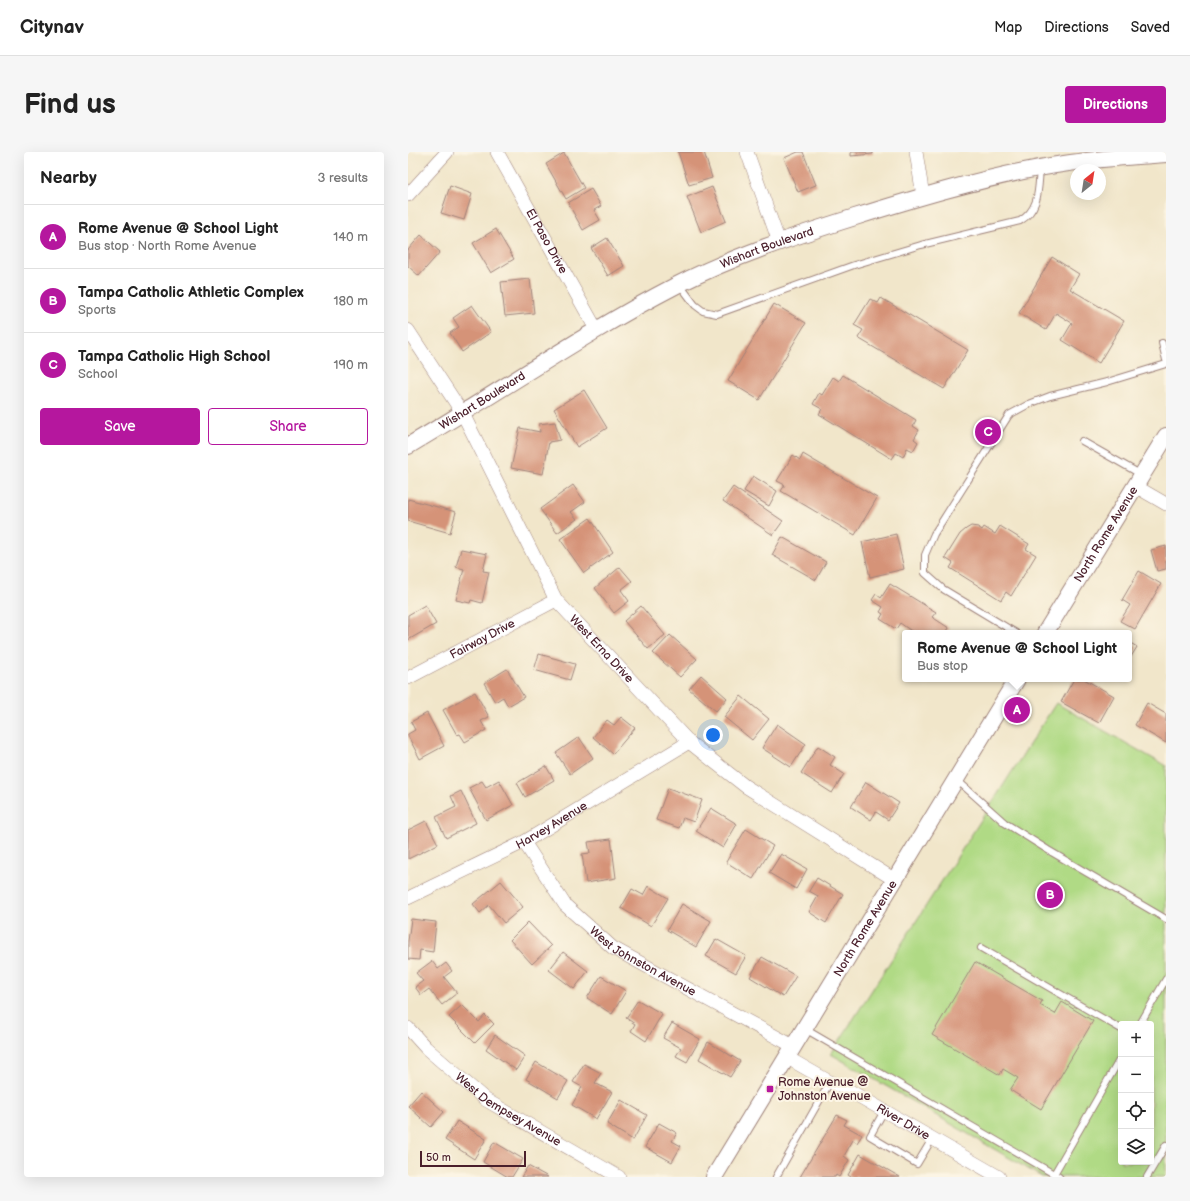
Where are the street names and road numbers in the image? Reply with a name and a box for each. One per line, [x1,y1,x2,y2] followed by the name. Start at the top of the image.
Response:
[523,206,571,276] street label: El Paso Drive
[718,223,816,272] street label: Wishart Boulevard
[436,368,528,433] street label: Wishart Boulevard
[1071,483,1141,585] street label: North Rome Avenue
[566,612,637,686] street label: West Erna Drive
[447,615,518,662] street label: Fairway Drive
[513,798,590,852] street label: Harvey Avenue
[830,878,900,979] street label: North Rome Avenue
[587,923,699,999] street label: West Johnston Avenue
[452,1069,564,1149] street label: West Dempsey Avenue
[874,1100,933,1143] street label: River Drive

